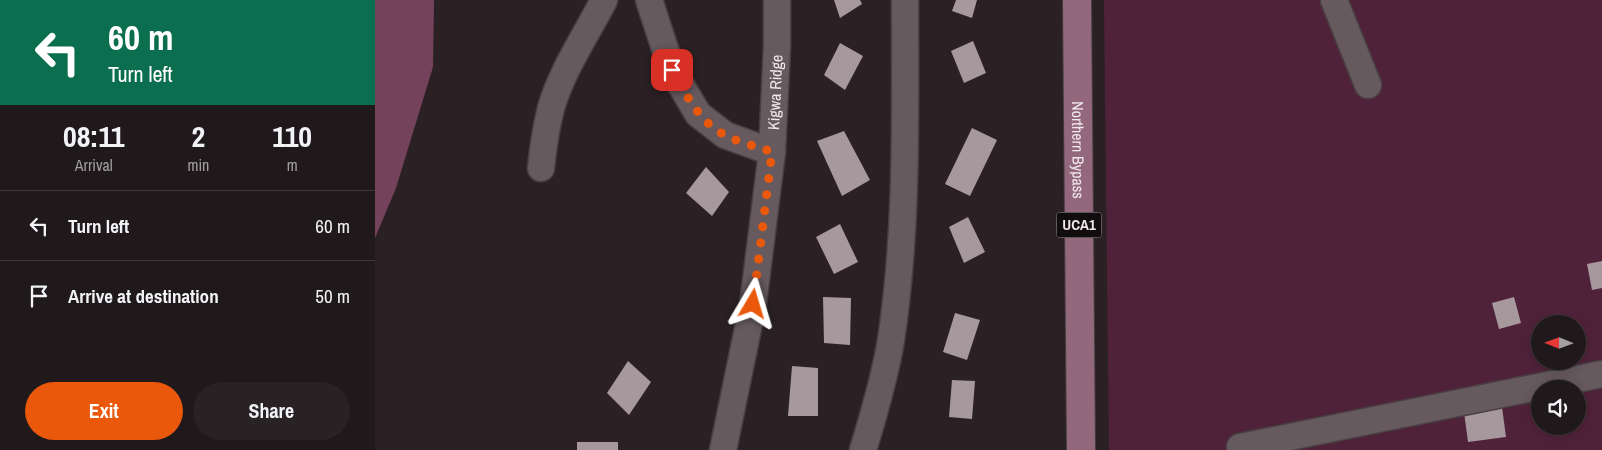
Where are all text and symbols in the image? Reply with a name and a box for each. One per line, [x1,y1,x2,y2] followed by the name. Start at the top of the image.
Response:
[108,14,173,61] text: 60 m
[25,20,90,85] icon: left
[651,49,693,91] pin
[762,54,788,130] street label: Kigwa Ridge
[658,56,686,84] icon: arrive
[108,59,173,89] text: Turn left
[1067,101,1090,199] street label: Northern Bypass
[63,116,125,156] text: 08:11
[192,116,205,156] text: 2
[272,116,312,156] text: 110
[75,154,113,176] text: Arrival
[187,154,209,176] text: min
[287,154,298,176] text: m
[25,212,53,240] icon: left
[1057,212,1101,238] road number: UCA1
[68,213,129,239] text: Turn left
[315,213,350,239] text: 60 m
[726,277,778,329] position arrow
[25,282,53,310] icon: arrive
[68,283,219,309] text: Arrive at destination
[315,283,350,309] text: 50 m
[1531,315,1586,370] north arrow
[1531,315,1586,435] map controls
[1531,380,1586,435] button: sound
[25,382,183,440] button: Exit
[193,382,350,440] button: Share

